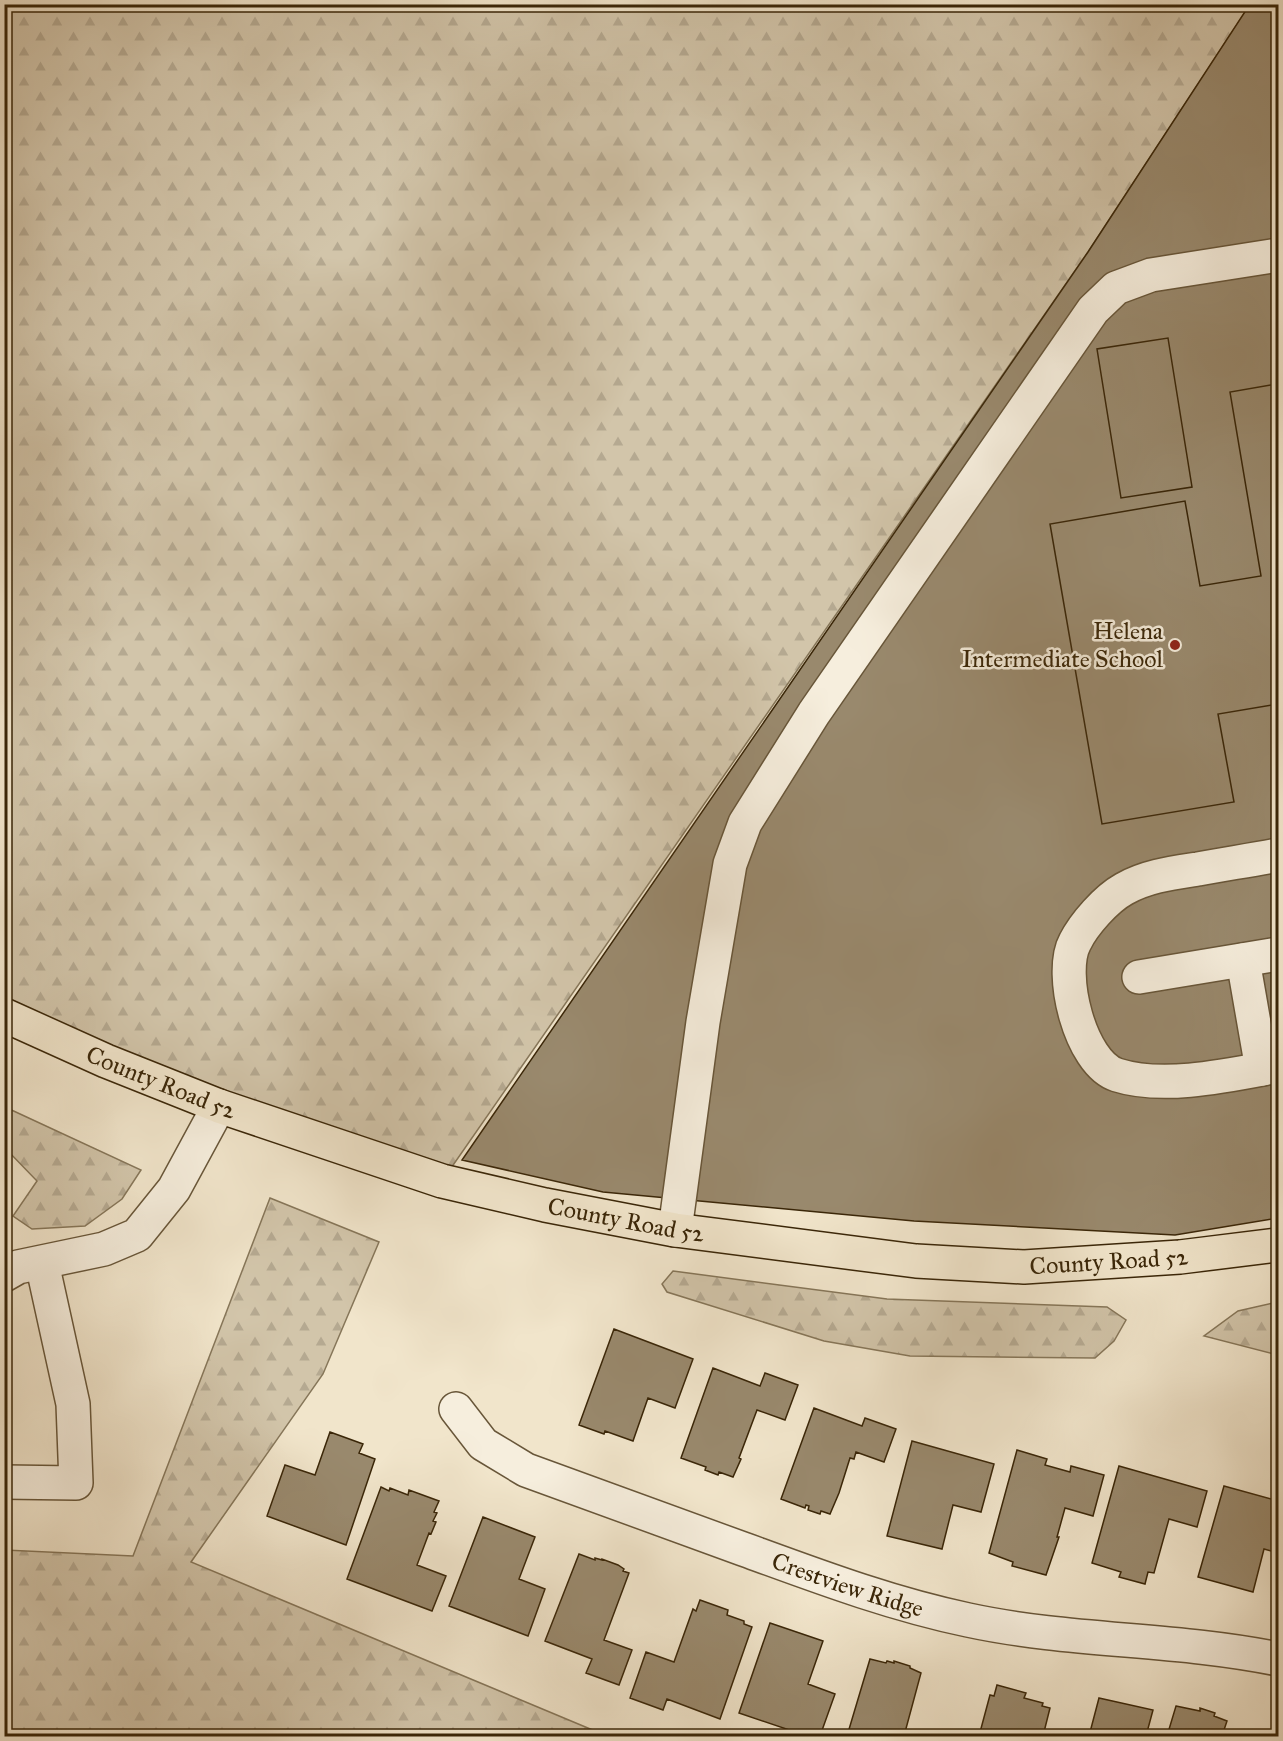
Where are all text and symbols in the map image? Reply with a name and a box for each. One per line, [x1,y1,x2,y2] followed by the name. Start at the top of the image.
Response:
[962,616,1164,674] place label: Helena Intermediate School
[1168,638,1182,652] marker: Helena Intermediate School
[81,1039,240,1126] street label: County Road 52
[545,1191,706,1249] street label: County Road 52
[1029,1241,1190,1282] street label: County Road 52
[767,1546,927,1624] street label: Crestview Ridge

